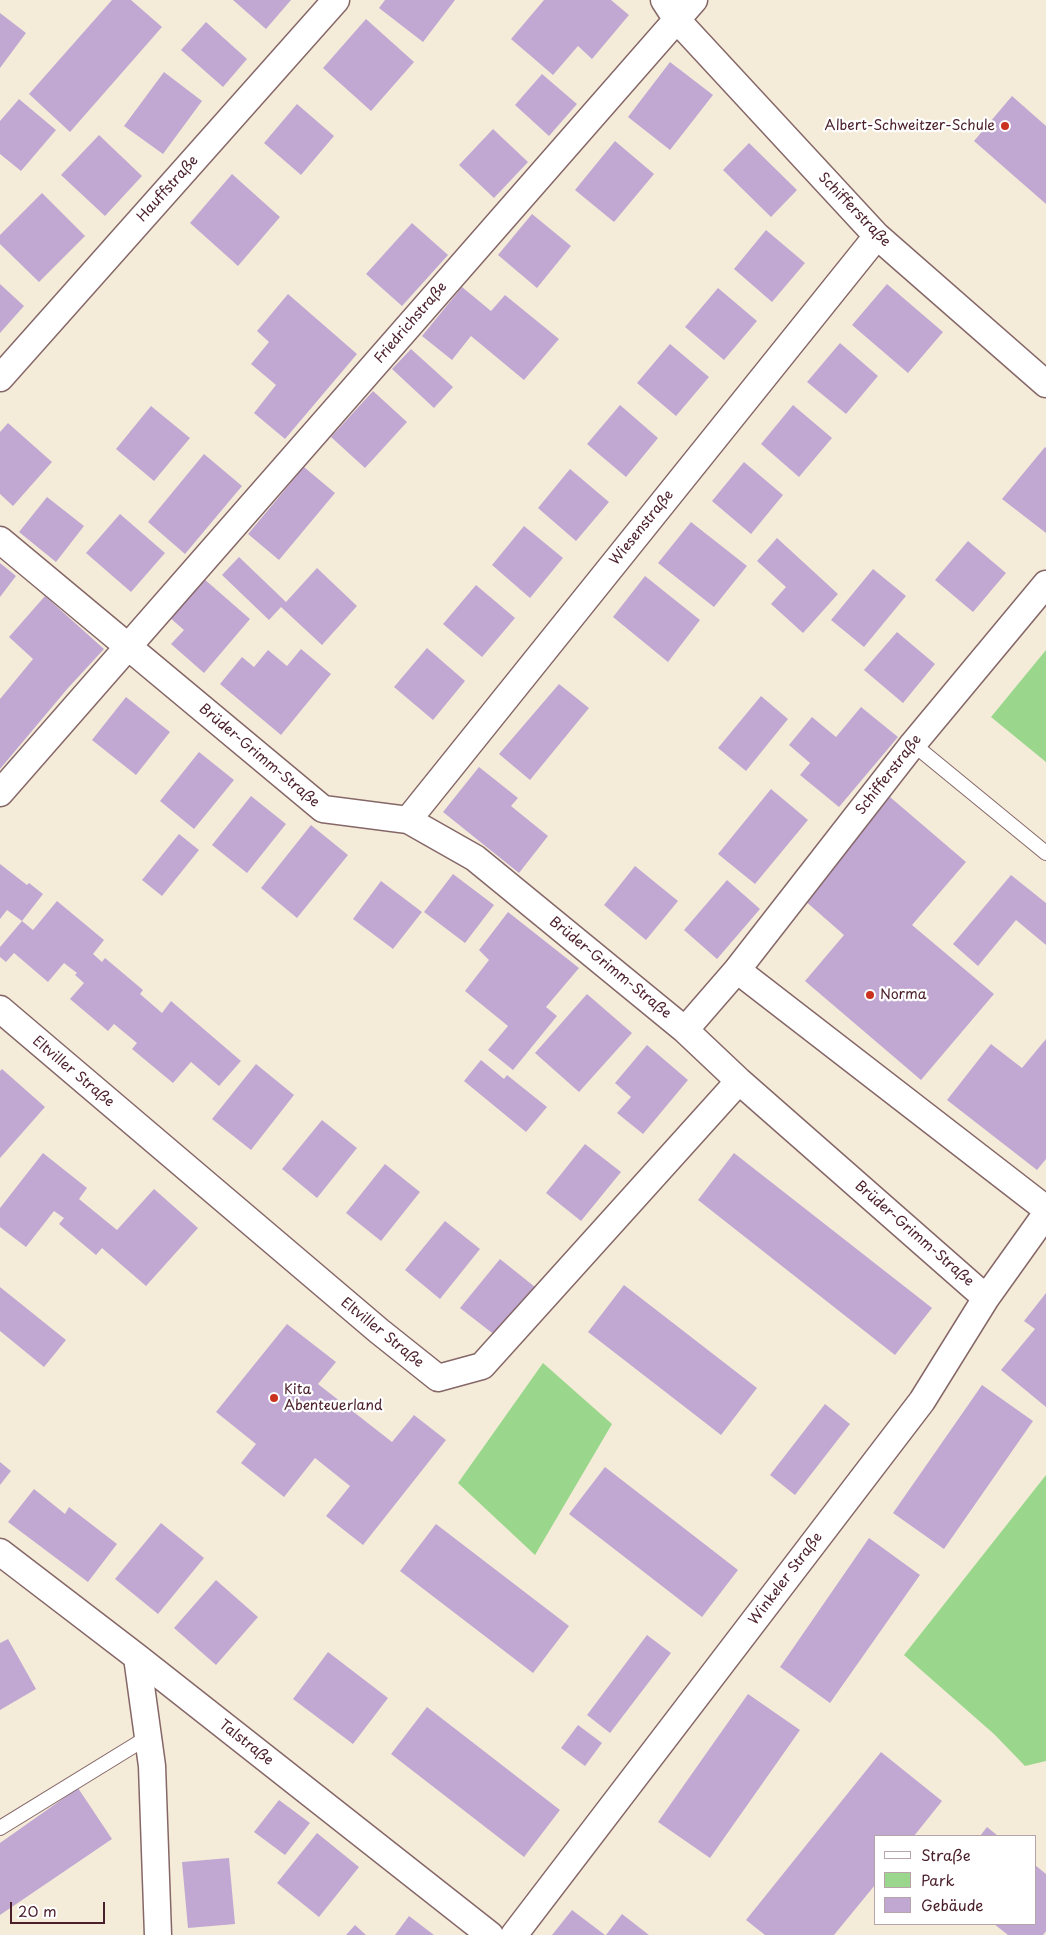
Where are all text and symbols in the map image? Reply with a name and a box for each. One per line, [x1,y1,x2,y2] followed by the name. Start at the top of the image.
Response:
[825,118,995,134] place label: Albert-Schweitzer-Schule
[999,120,1011,132] marker: Albert-Schweitzer-Schule
[134,152,202,226] street label: Hauffstraße
[814,169,894,251] street label: Schifferstraße
[371,279,451,367] street label: Friedrichstraße
[607,487,677,569] street label: Wiesenstraße
[195,701,323,811] street label: Brüder-Grimm-Straße
[853,732,925,818] street label: Schifferstraße
[546,914,674,1022] street label: Brüder-Grimm-Straße
[880,987,927,1003] place label: Norma
[864,989,876,1001] marker: Norma
[29,1033,117,1111] street label: Eltviller Straße
[851,1178,977,1290] street label: Brüder-Grimm-Straße
[337,1295,427,1371] street label: Eltviller Straße
[284,1382,383,1414] place label: Kita Abenteuerland
[268,1392,280,1404] marker: Kita Abenteuerland
[746,1529,826,1629] street label: Winkeler Straße
[215,1717,277,1769] street label: Talstraße
[874,1835,1036,1925] legend
[921,1843,971,1866] text: Straße
[921,1868,955,1891] text: Park
[12,1892,108,1924] scale bar
[921,1893,983,1916] text: Gebäude
[18,1899,57,1922] text: 20 m

